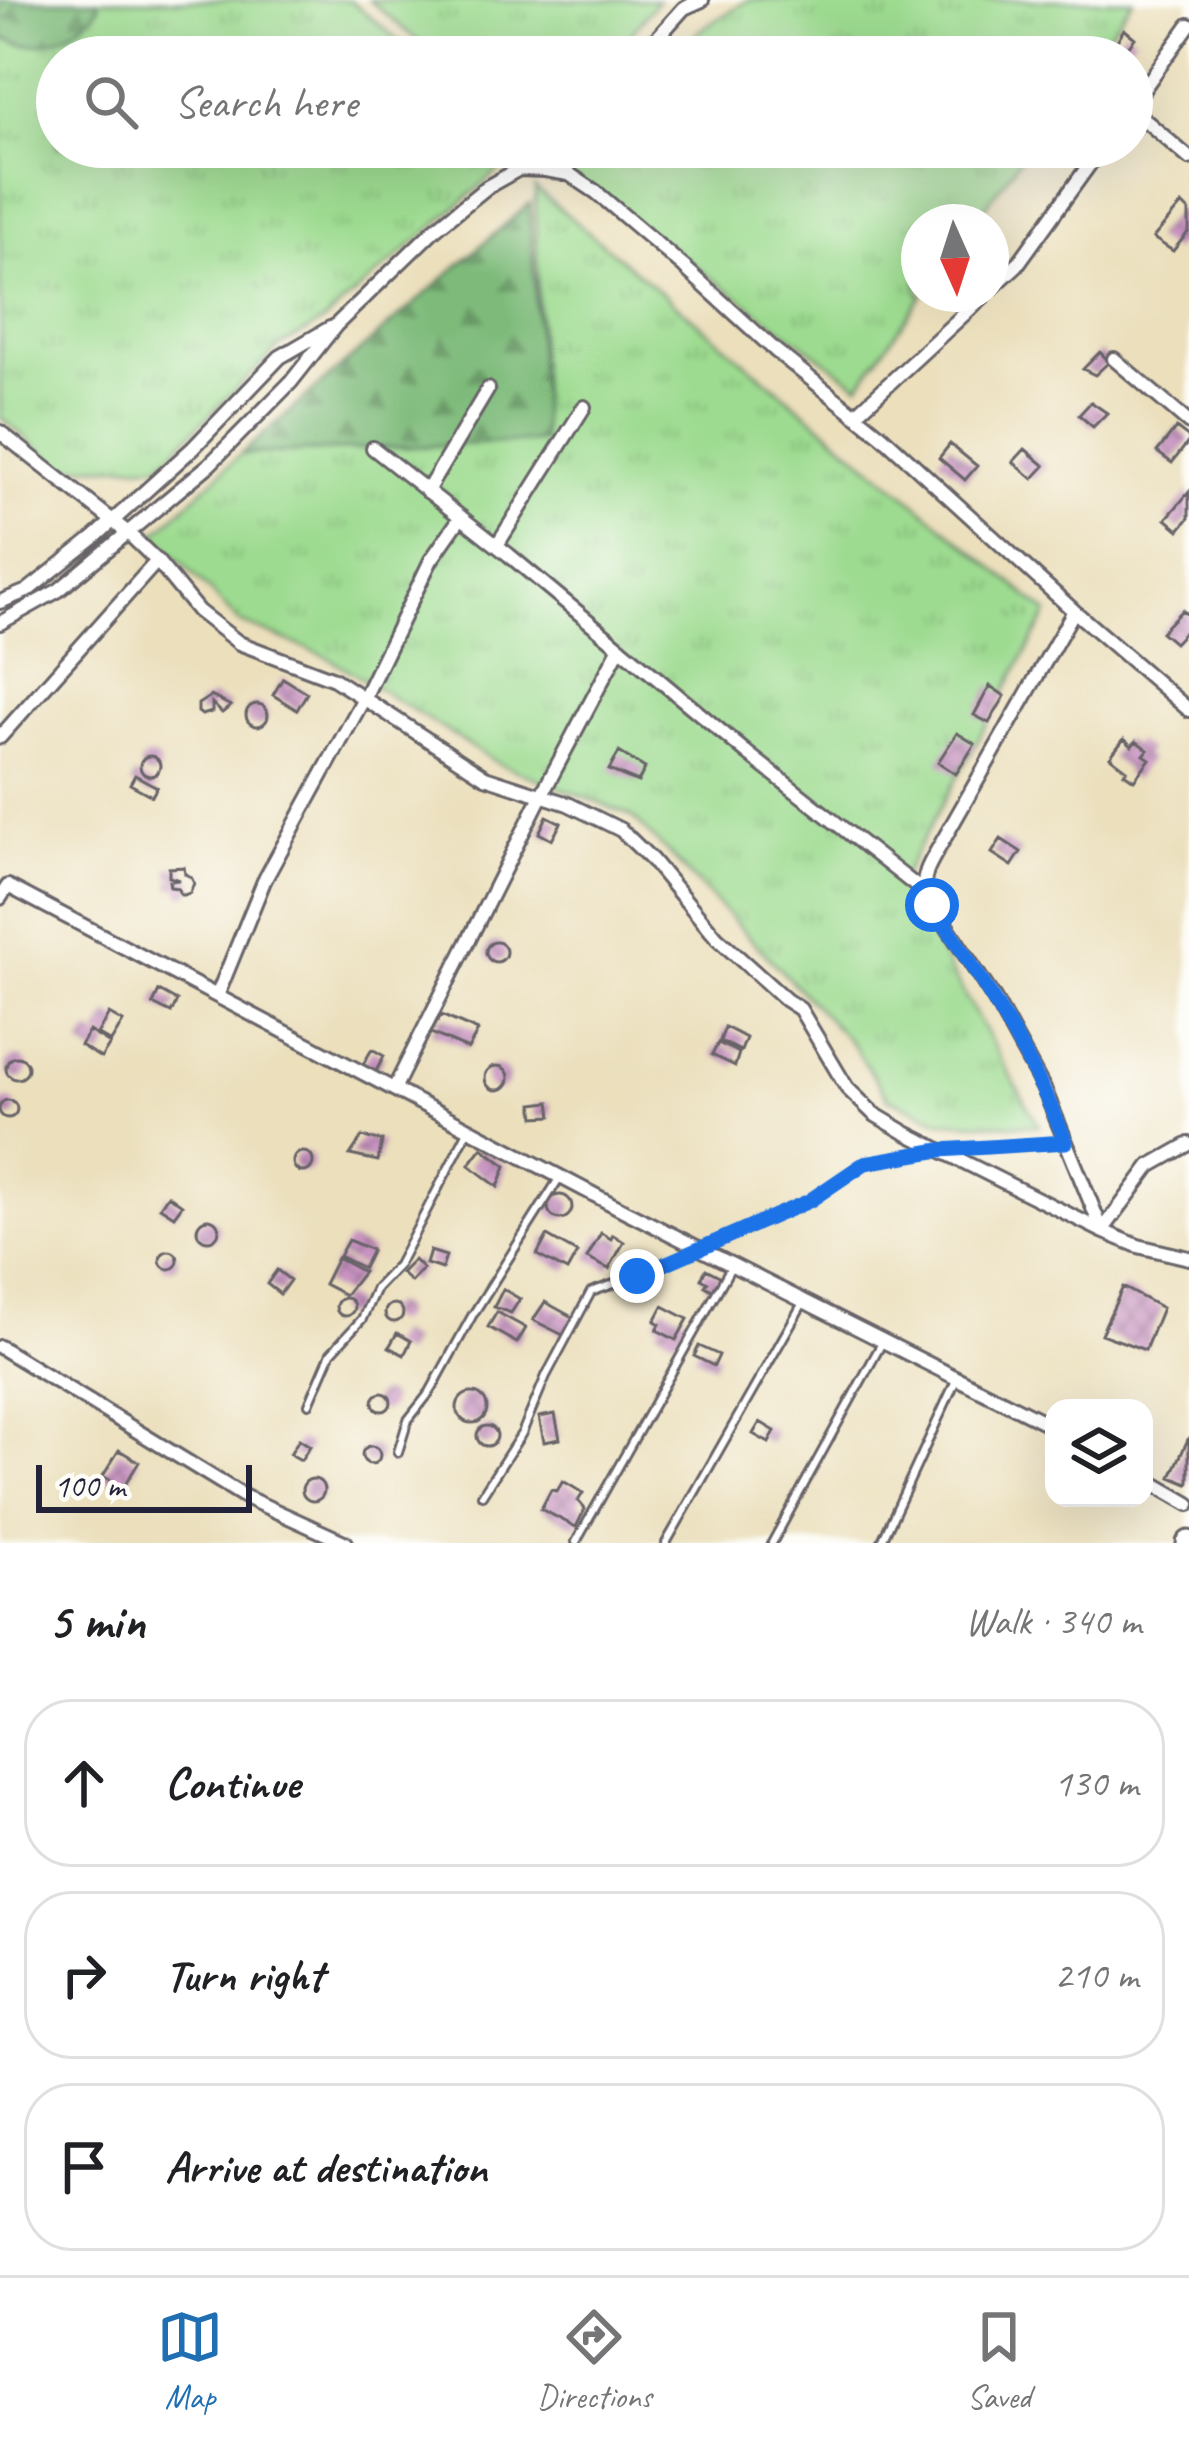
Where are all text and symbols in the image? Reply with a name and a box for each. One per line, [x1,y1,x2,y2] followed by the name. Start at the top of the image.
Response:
[36,36,1153,168] search box
[78,69,144,135] icon: search
[174,74,357,131] text: Search here
[901,204,1009,312] north arrow
[905,878,959,932] route start
[610,1249,664,1303] route end
[1045,1399,1153,1507] map controls
[1045,1399,1153,1507] button: layers
[36,1459,252,1512] scale bar
[54,1465,125,1507] text: 100 m
[48,1589,145,1653] text: 5 min
[965,1597,1141,1646] text: Walk · 340 m
[51,1750,117,1816] icon: ahead
[165,1755,299,1812] text: Continue
[1054,1759,1138,1808] text: 130 m
[51,1942,117,2008] icon: right
[165,1947,323,2004] text: Turn right
[1054,1951,1138,2000] text: 210 m
[51,2134,117,2200] icon: arrive
[165,2139,487,2196] text: Arrive at destination
[157,2304,223,2418] tab: Map
[537,2304,652,2418] tab: Directions
[966,2304,1032,2418] tab: Saved

